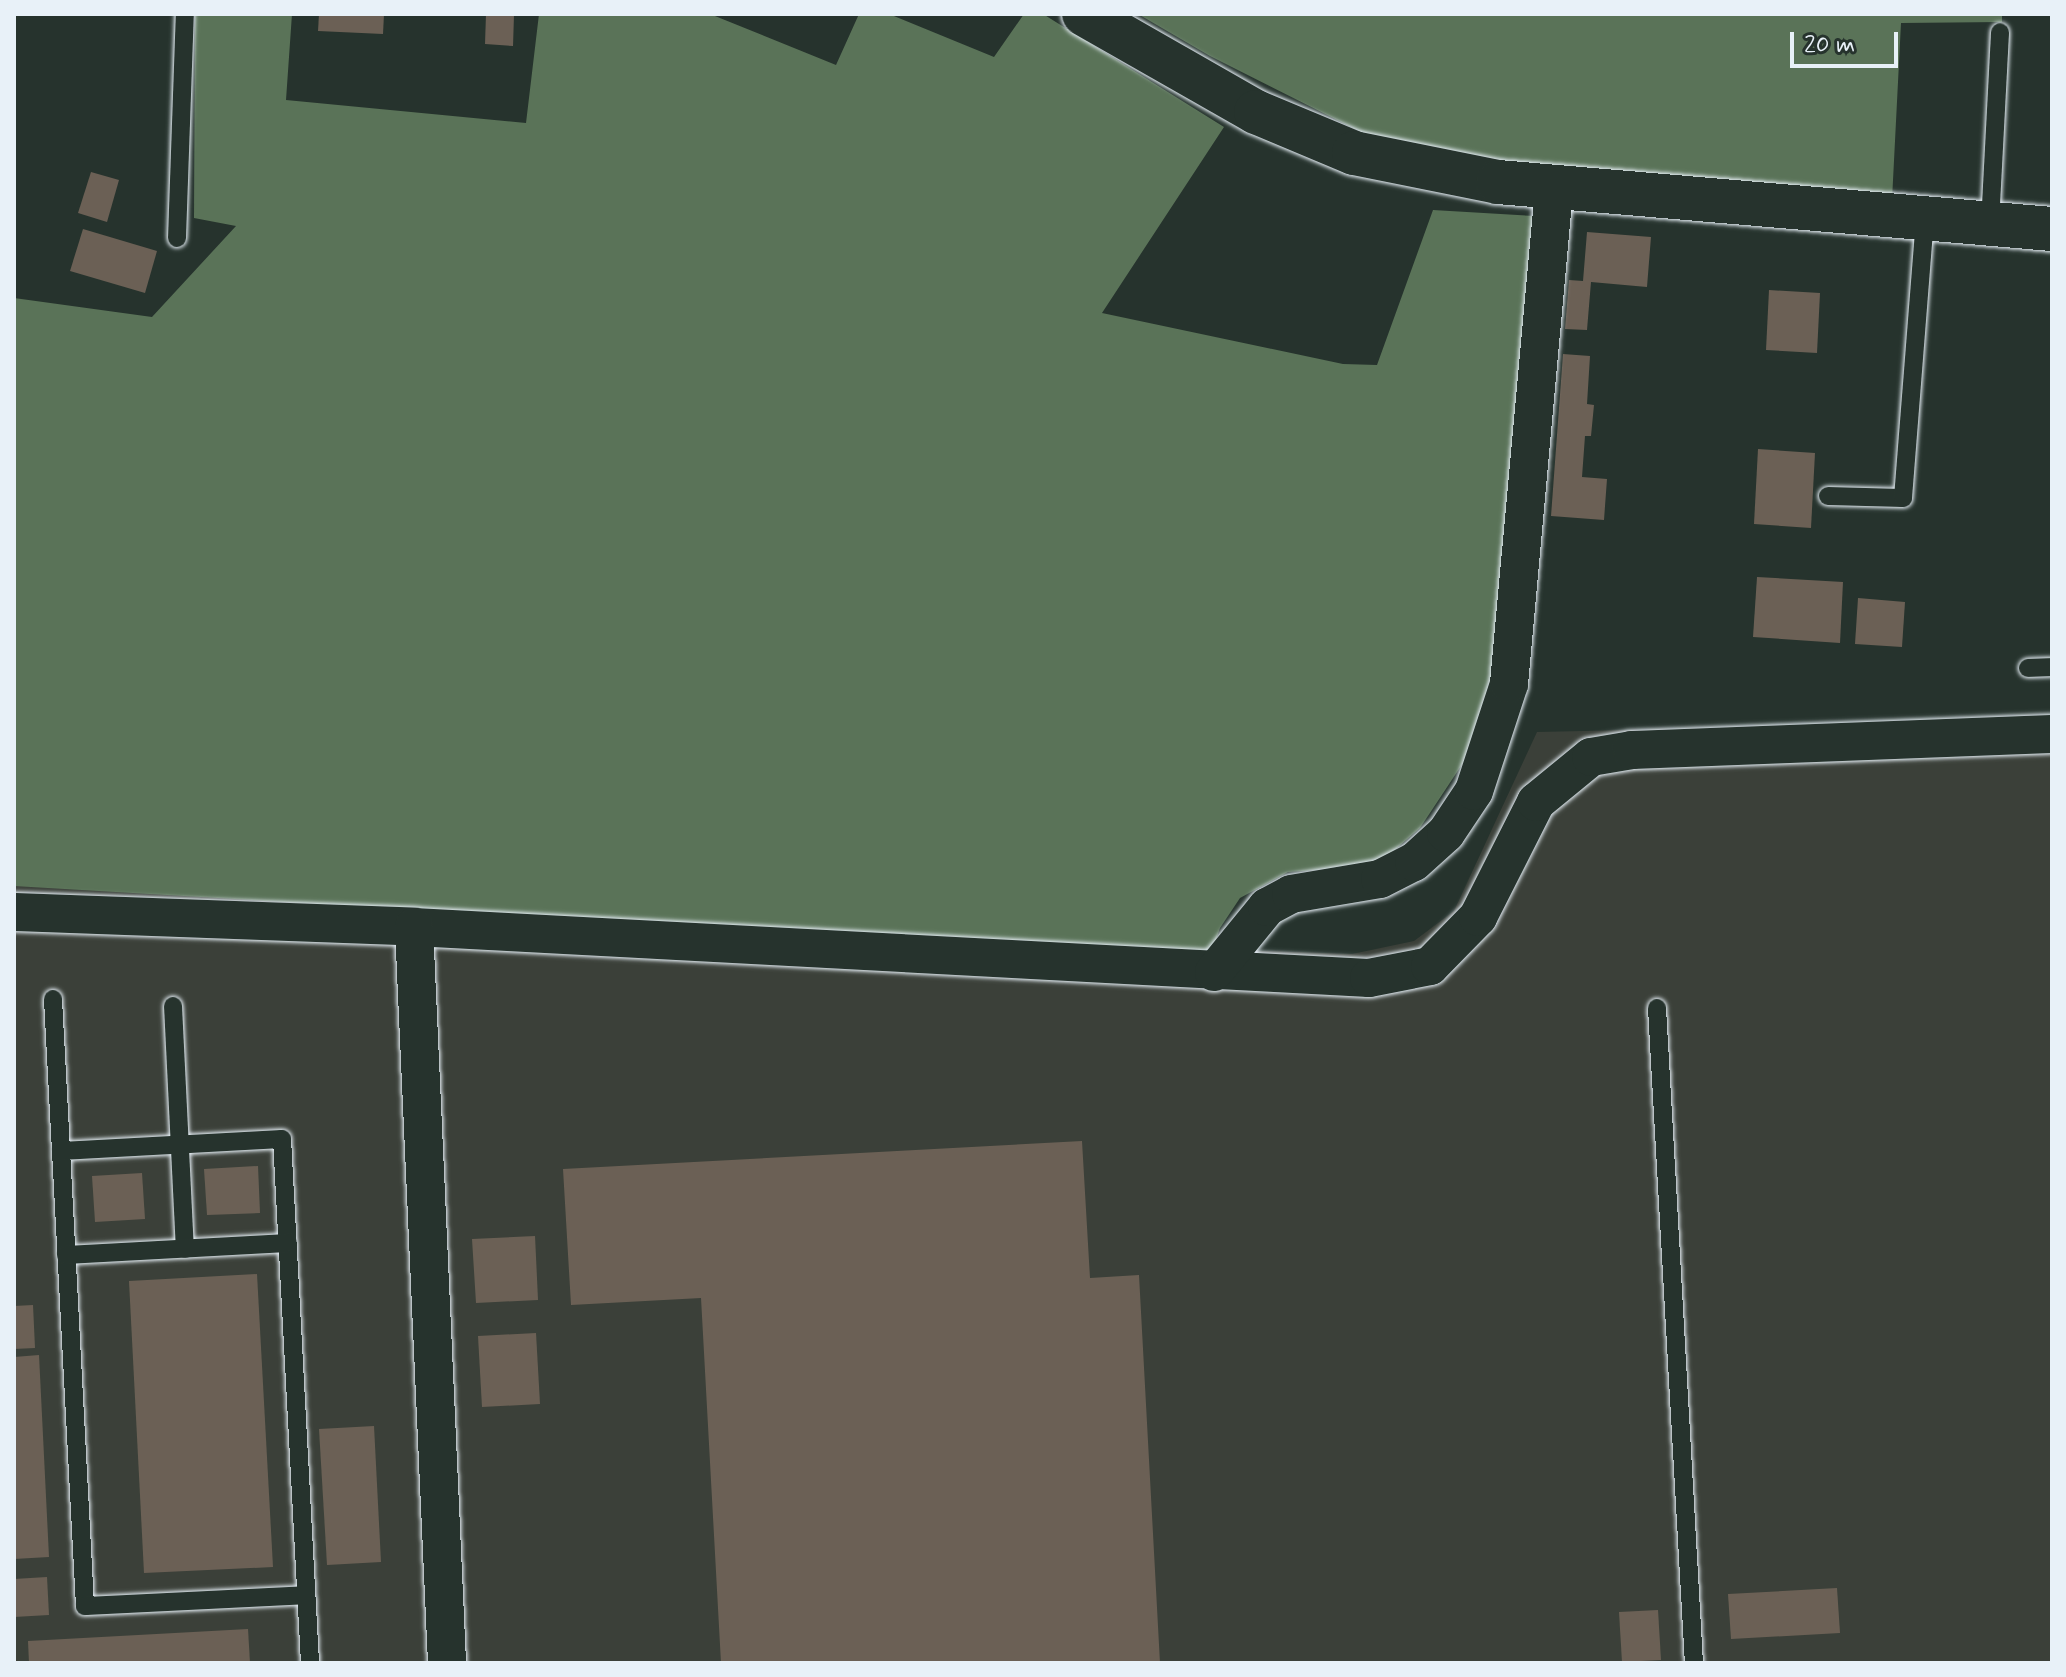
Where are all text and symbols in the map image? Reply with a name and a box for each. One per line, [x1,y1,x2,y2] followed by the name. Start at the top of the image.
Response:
[1794,16,1902,66] scale bar
[1804,30,1855,61] text: 20 m

